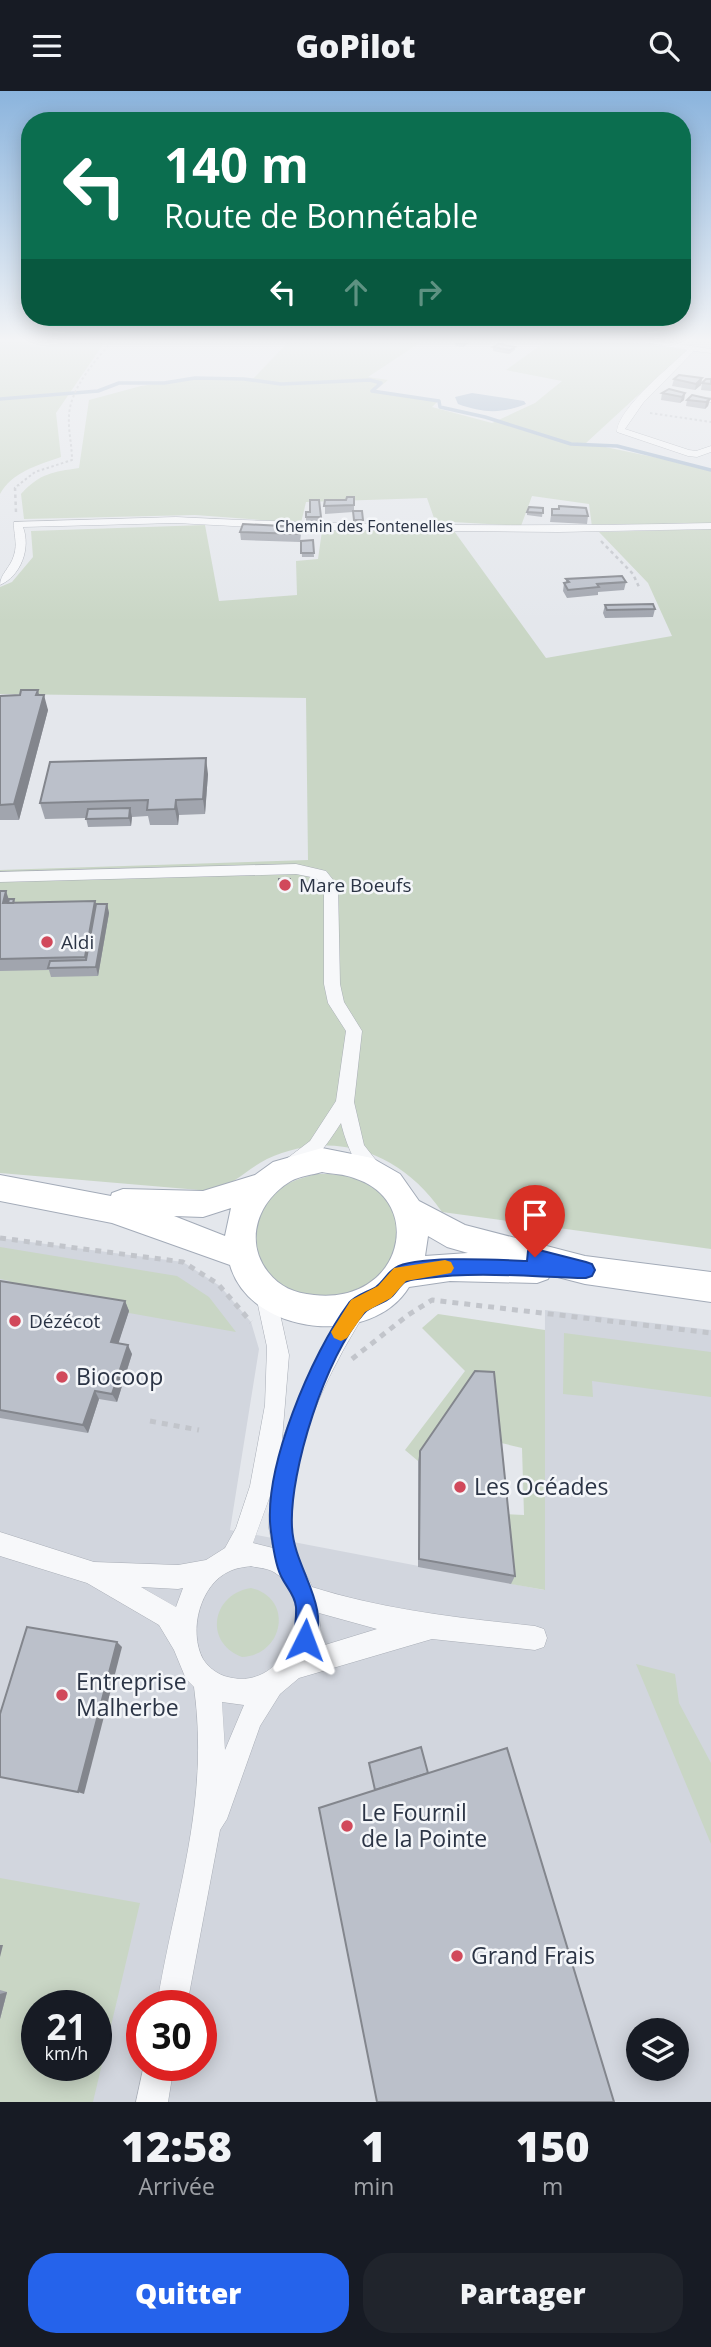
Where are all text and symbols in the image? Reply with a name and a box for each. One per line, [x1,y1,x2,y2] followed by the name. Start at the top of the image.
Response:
[295,24,416,67] text: GoPilot
[28,27,66,65] icon: menu
[645,27,683,65] icon: search
[164,131,309,197] text: 140 m
[49,140,140,231] icon: left
[164,194,478,237] text: Route de Bonnétable
[264,273,302,311] icon: left
[337,273,375,311] icon: ahead
[410,273,448,311] icon: right
[275,515,453,537] street label: Chemin des Fontenelles
[299,872,412,898] place label: Mare Boeufs
[277,877,293,893] marker: Mare Boeufs
[61,929,94,955] place label: Aldi
[39,934,55,950] marker: Aldi
[505,1185,565,1257] pin
[516,1196,554,1234] icon: arrive
[29,1308,101,1334] place label: Dézécot
[7,1313,23,1329] marker: Dézécot
[76,1360,163,1392] place label: Biocoop
[54,1369,70,1385] marker: Biocoop
[474,1470,608,1502] place label: Les Océades
[452,1479,468,1495] marker: Les Océades
[268,1603,342,1677] position arrow
[76,1665,187,1723] place label: Entreprise Malherbe
[54,1687,70,1703] marker: Entreprise Malherbe
[361,1796,487,1854] place label: Le Fournil de la Pointe
[339,1818,355,1834] marker: Le Fournil de la Pointe
[471,1939,595,1971] place label: Grand Frais
[449,1948,465,1964] marker: Grand Frais
[126,1990,217,2081] speed limit sign: 30
[46,2003,87,2050] text: 21
[626,2018,689,2081] map controls
[626,2018,689,2081] button: layers
[45,2041,88,2065] text: km/h
[121,2117,232,2174] text: 12:58
[362,2117,386,2174] text: 1
[516,2117,590,2174] text: 150
[138,2170,215,2202] text: Arrivée
[353,2170,394,2202] text: min
[542,2170,563,2202] text: m
[28,2253,349,2333] button: Quitter
[363,2253,683,2333] button: Partager

